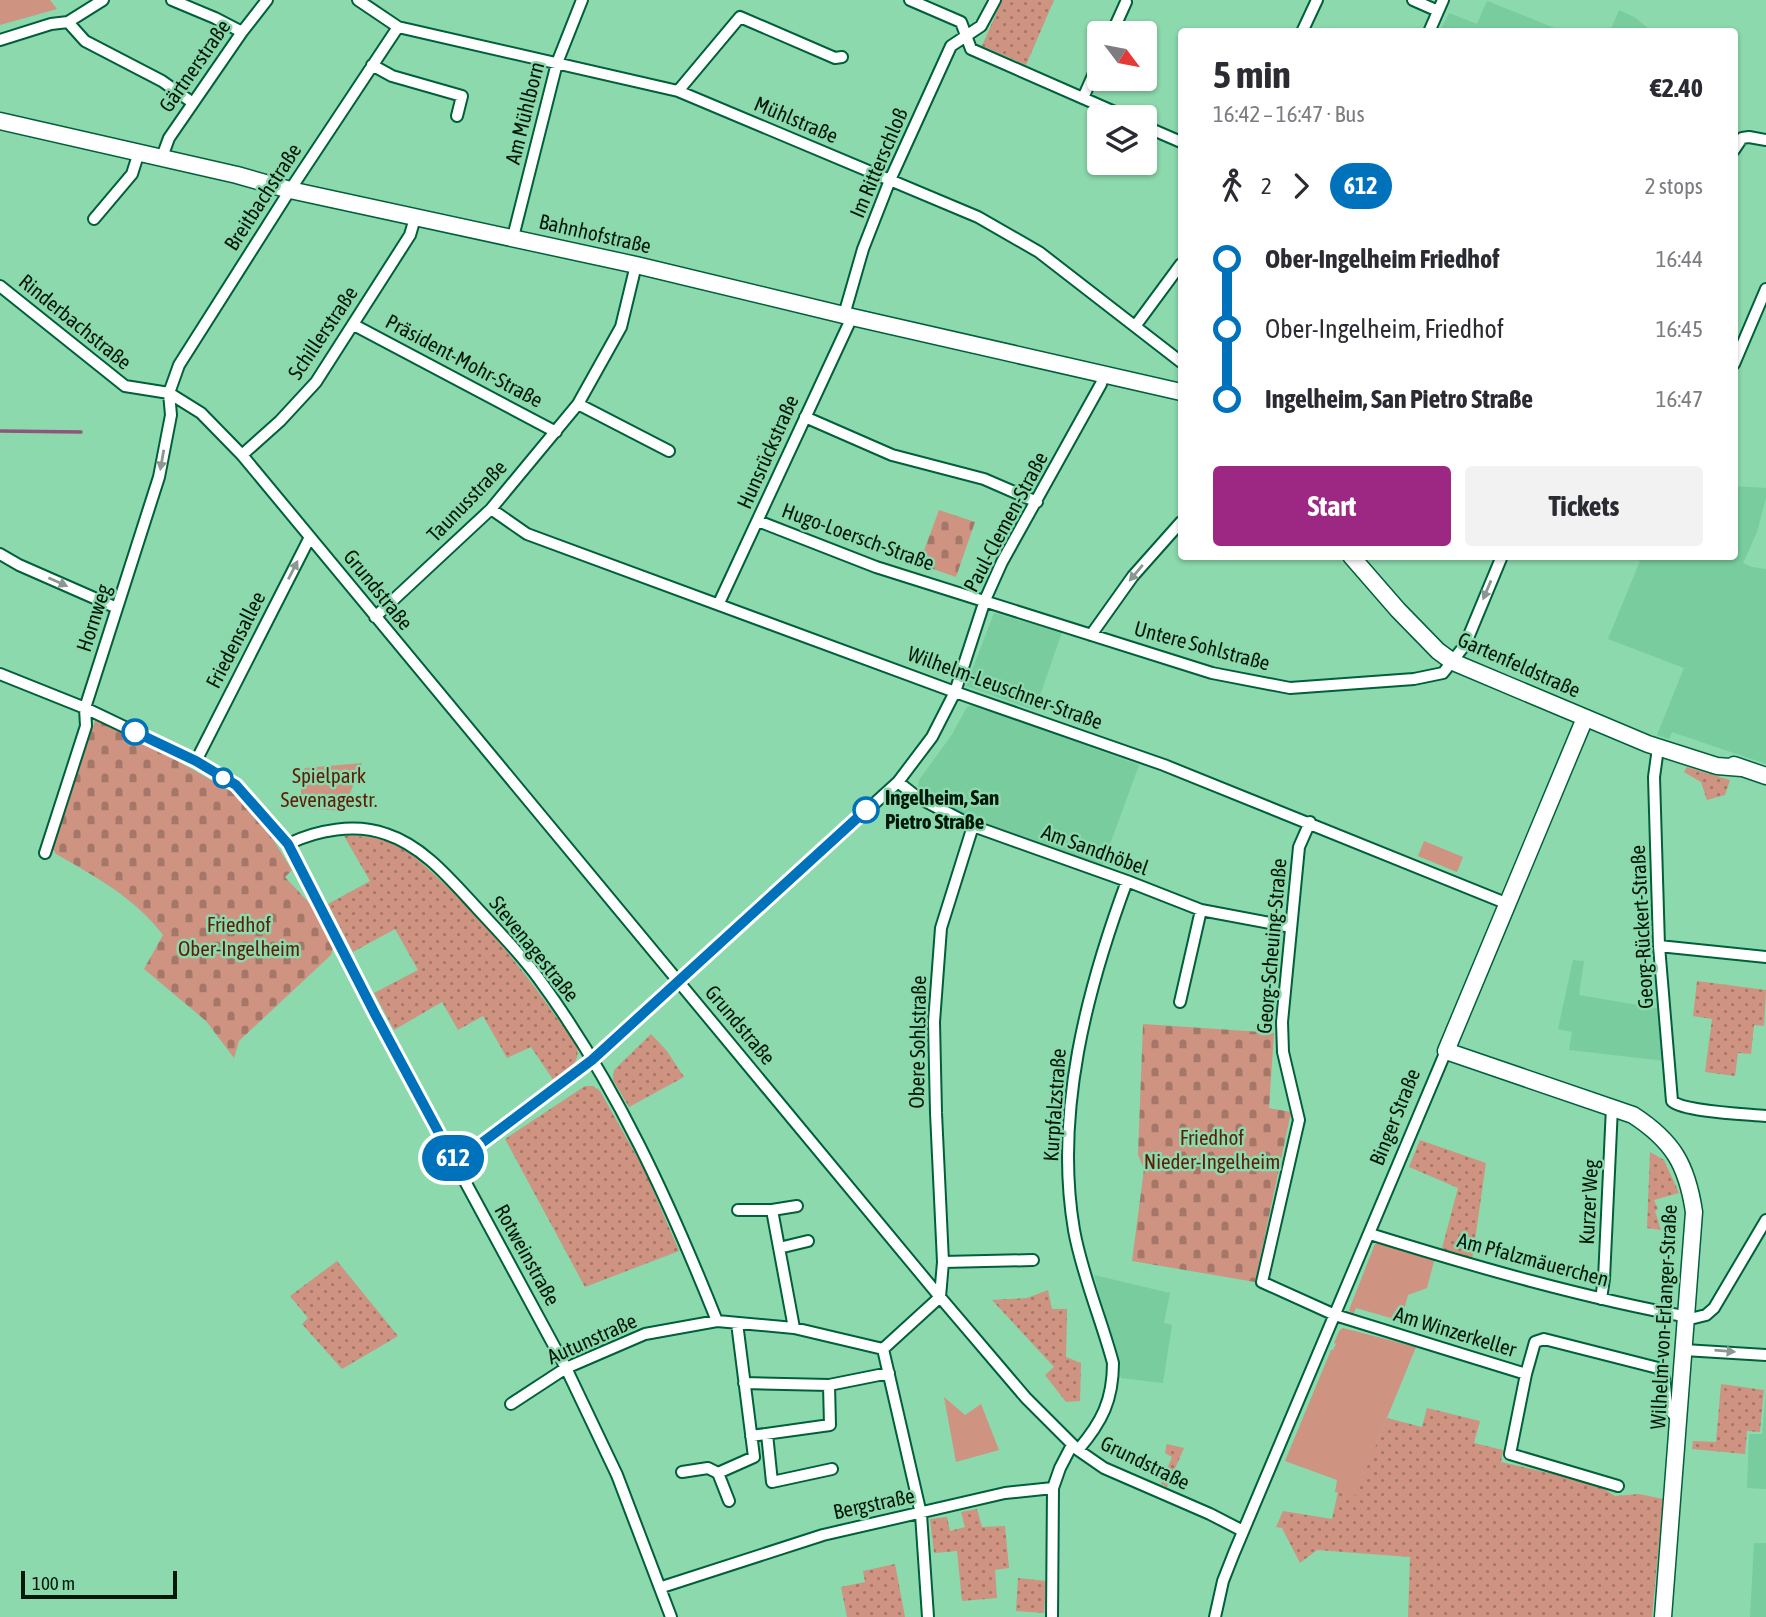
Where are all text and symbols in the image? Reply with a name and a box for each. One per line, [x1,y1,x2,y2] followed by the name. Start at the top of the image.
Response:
[154,15,235,116] street label: Gärtnerstraße
[1087,21,1157,91] north arrow
[1087,21,1157,175] map controls
[1213,53,1291,96] text: 5 min
[500,59,548,166] street label: Am Mühlborn
[1650,73,1703,103] text: €2.40
[751,91,842,147] street label: Mühlstraße
[1213,101,1365,127] text: 16:42 – 16:47 · Bus
[844,104,912,221] street label: Im Ritterschloß
[1087,105,1157,175] button: layers
[219,138,306,254] street label: Breitbachstraße
[1213,167,1251,205] icon: walk
[1282,167,1320,205] icon: forward
[1344,172,1378,199] text: 612
[1261,173,1272,199] text: 2
[1645,173,1703,199] text: 2 stops
[537,208,654,258] street label: Bahnhofstraße
[1265,244,1499,274] text: Ober-Ingelheim Friedhof
[1656,246,1703,272] text: 16:44
[15,269,137,374] street label: Rinderbachstraße
[282,282,362,383] street label: Schillerstraße
[382,309,547,412] street label: Präsident-Mohr-Straße
[1265,314,1504,344] text: Ober-Ingelheim, Friedhof
[1656,316,1703,342] text: 16:45
[1265,384,1533,414] text: Ingelheim, San Pietro Straße
[1656,386,1703,412] text: 16:47
[731,391,803,512] street label: Hunsrückstraße
[958,448,1052,596] street label: Paul-Clemen-Straße
[157,449,168,471] one-way arrow
[422,455,511,546] street label: Taunusstraße
[1213,466,1451,546] button: Start
[1465,466,1703,546] button: Tickets
[779,497,938,575] street label: Hugo-Loersch-Straße
[339,545,418,634] street label: Grundstraße
[288,560,299,580] one-way arrow
[1129,565,1144,582] one-way arrow
[48,576,68,588] one-way arrow
[1482,580,1493,601] one-way arrow
[71,581,115,654] street label: Hornweg
[201,587,270,692] street label: Friedensallee
[1132,615,1273,675] street label: Untere Sohlstraße
[1454,626,1584,702] street label: Gartenfeldstraße
[905,641,1106,733] street label: Wilhelm-Leuschner-Straße
[122,719,148,745] unlabelled marker
[281,763,377,811] park label: Spielpark Sevenagestr.
[213,768,233,788] unlabelled marker
[885,785,999,833] place label: Ingelheim, San Pietro Straße
[853,797,879,823] marker: Ingelheim, San Pietro Straße
[1039,819,1153,880] street label: Am Sandhöbel
[1625,844,1657,1010] street label: Georg-Rückert-Straße
[1251,857,1291,1035] street label: Georg-Scheuing-Straße
[485,891,585,1006] street label: Stevenagestraße
[178,912,300,960] park label: Friedhof Ober-Ingelheim
[904,975,930,1109] street label: Obere Sohlstraße
[701,980,781,1069] street label: Grundstraße
[1038,1047,1070,1162] street label: Kurpfalzstraße
[1364,1065,1424,1168] street label: Binger Straße
[1144,1125,1280,1173] park label: Friedhof Nieder-Ingelheim
[413,1135,493,1181] line badge: 612
[436,1144,470,1171] text: 612
[1574,1159,1602,1245] street label: Kurzer Weg
[490,1200,565,1309] street label: Rotweinstraße
[1645,1204,1681,1430] street label: Wilhelm-von-Erlanger-Straße
[1455,1227,1612,1291] street label: Am Pfalzmäuerchen
[1391,1301,1520,1361] street label: Am Winzerkeller
[543,1308,640,1368] street label: Autunstraße
[1714,1346,1736,1357] one-way arrow
[1097,1430,1194,1494] street label: Grundstraße
[831,1483,917,1523] street label: Bergstraße
[21,1568,177,1600] scale bar
[32,1572,75,1594] text: 100 m

